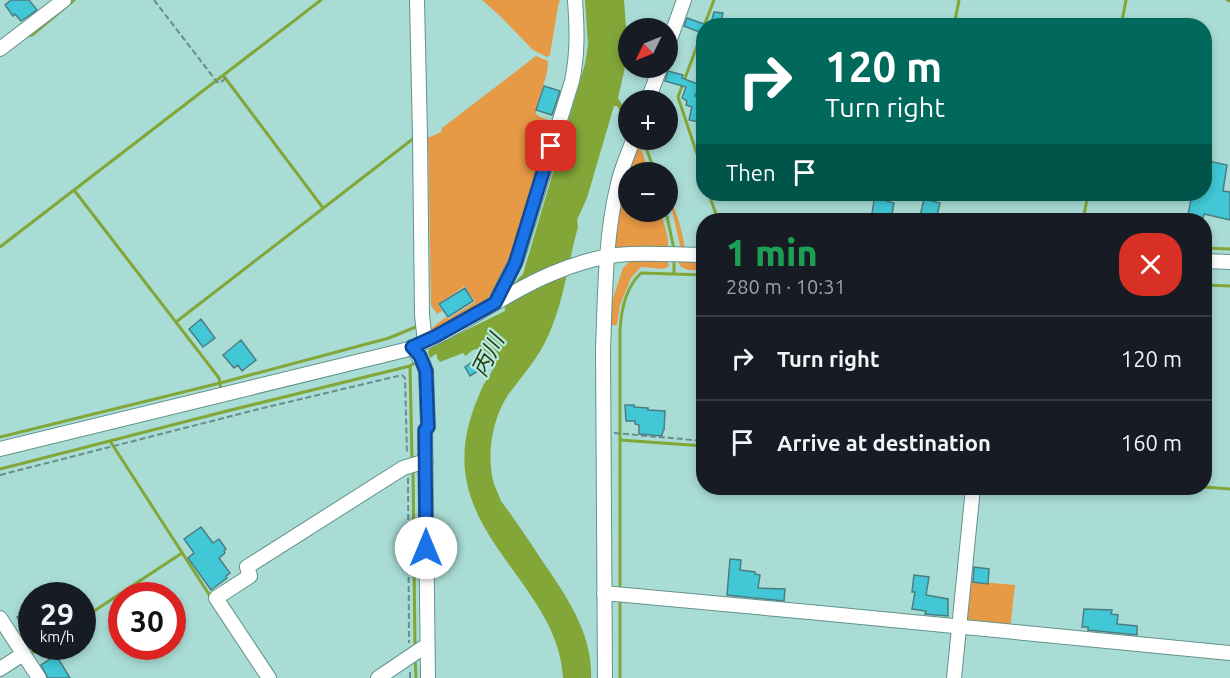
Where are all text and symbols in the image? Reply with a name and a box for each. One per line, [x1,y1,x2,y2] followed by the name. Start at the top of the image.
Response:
[618,18,678,78] north arrow
[618,18,678,222] map controls
[726,42,804,120] icon: right
[825,43,942,90] text: 120 m
[618,90,678,150] button: +
[825,92,945,122] text: Turn right
[525,120,576,171] pin
[534,129,567,162] icon: arrive
[788,156,821,189] icon: arrive
[726,160,776,185] text: Then
[618,162,678,222] button: −
[726,232,818,273] text: 1 min
[1119,233,1182,296] button: close
[726,275,846,298] text: 280 m · 10:31
[466,328,509,380] water label: 丙川
[726,342,759,375] icon: right
[777,346,879,371] text: Turn right
[1121,346,1182,371] text: 120 m
[726,426,759,459] icon: arrive
[777,430,991,455] text: Arrive at destination
[1121,430,1182,455] text: 160 m
[394,516,458,580] position arrow
[108,582,186,660] speed limit sign: 30
[40,597,74,631] text: 29
[40,628,74,645] text: km/h

